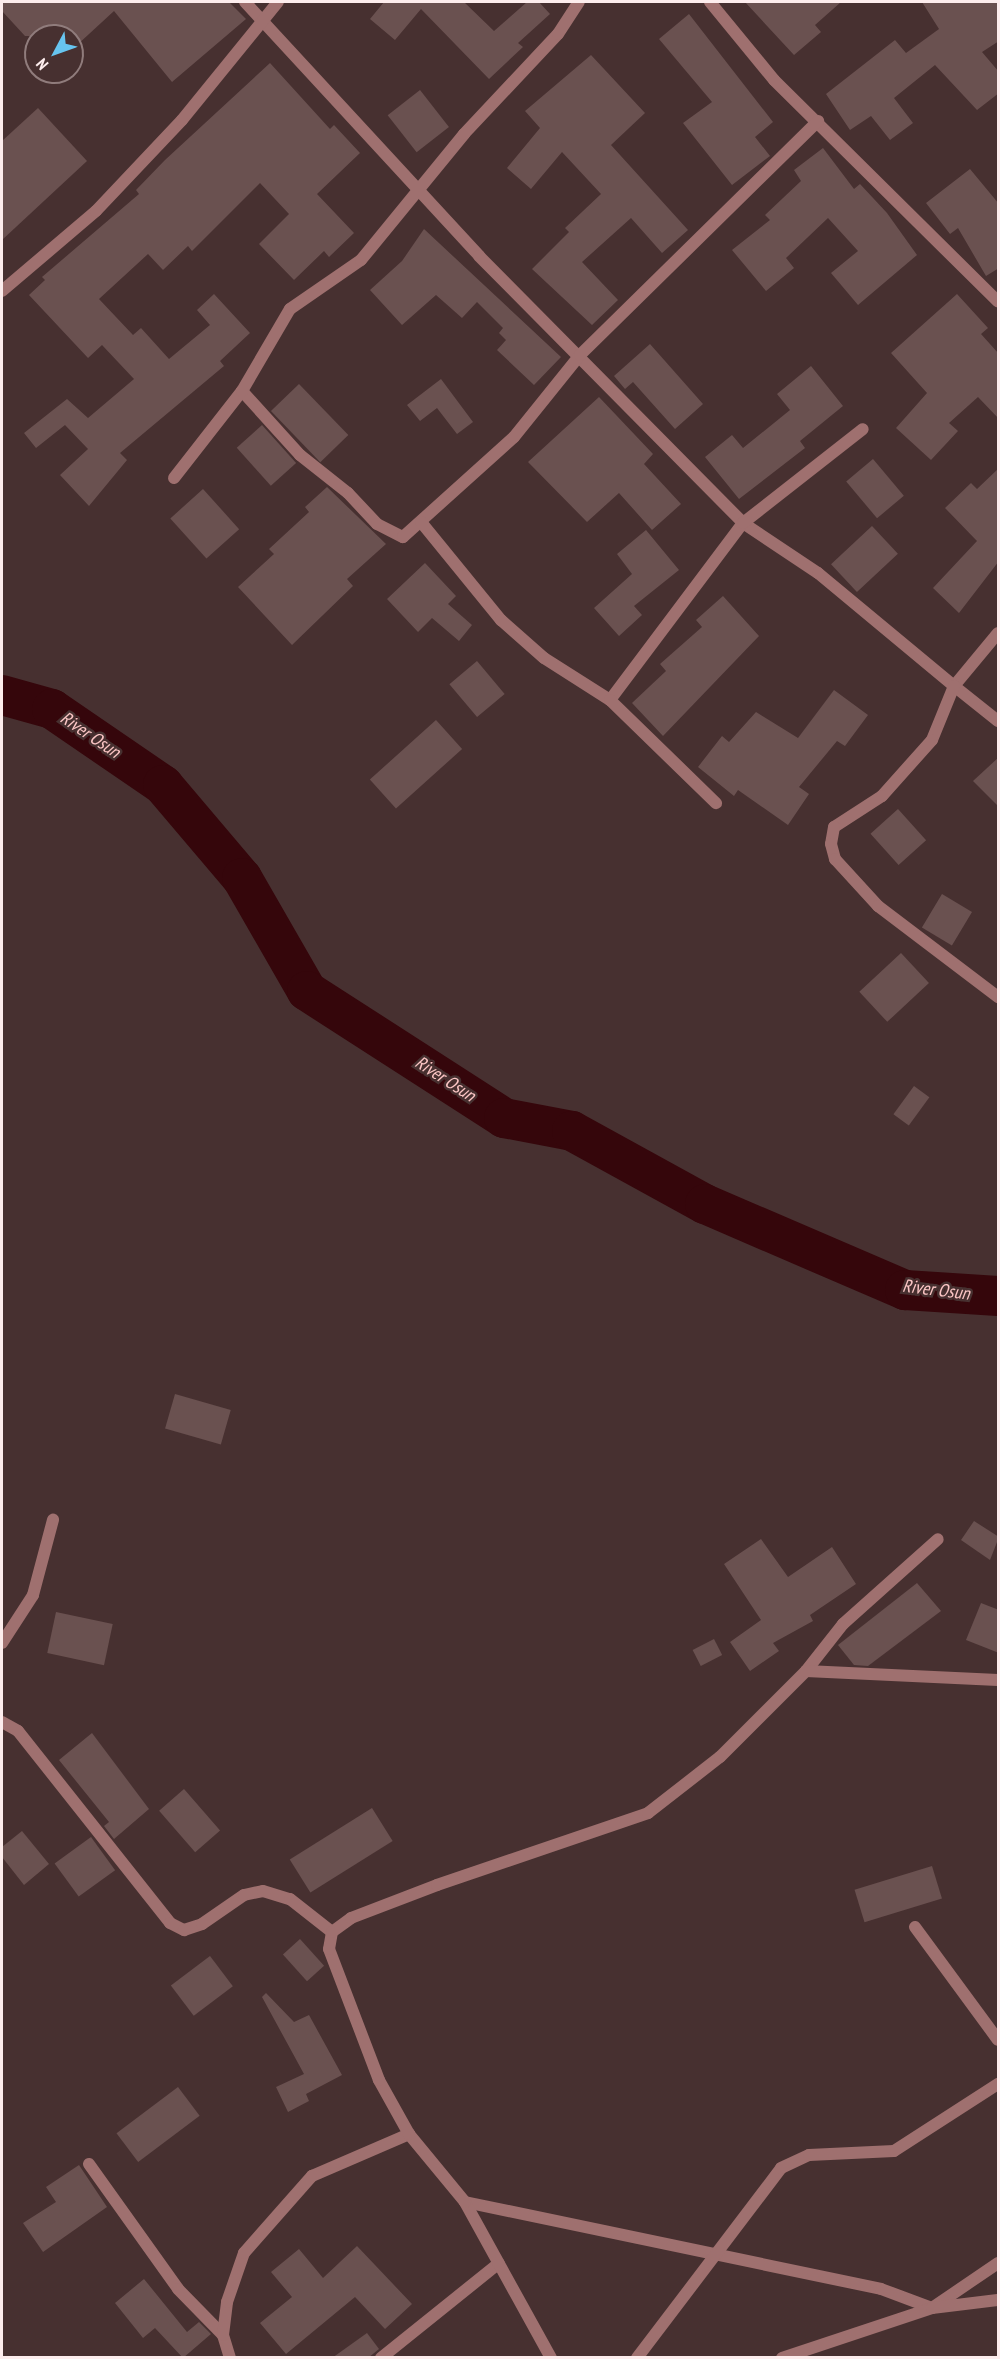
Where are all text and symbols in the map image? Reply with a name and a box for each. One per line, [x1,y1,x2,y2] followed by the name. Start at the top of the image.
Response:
[24,24,84,84] north arrow
[32,55,52,74] text: N
[56,707,124,763] water label: River Osun
[411,1052,479,1106] water label: River Osun
[901,1275,971,1305] water label: River Osun

